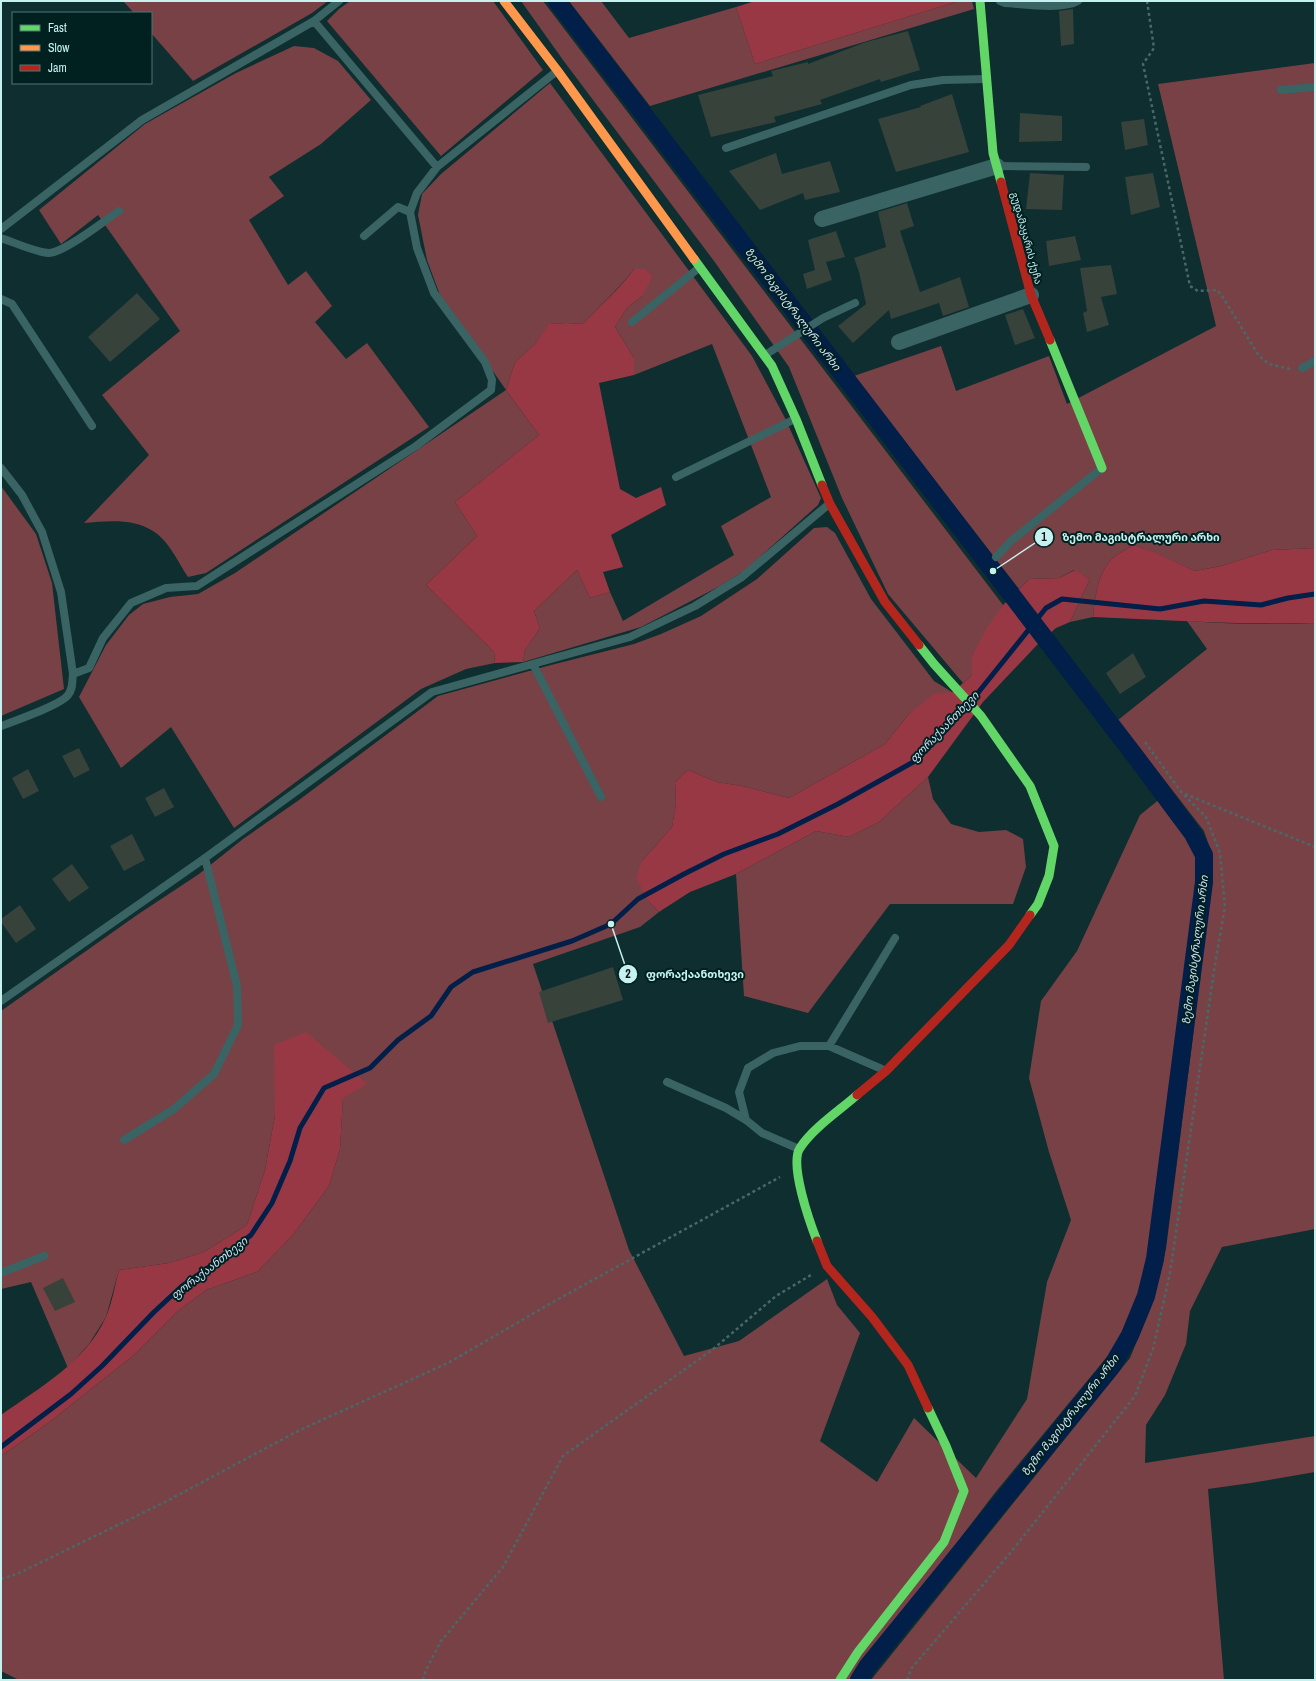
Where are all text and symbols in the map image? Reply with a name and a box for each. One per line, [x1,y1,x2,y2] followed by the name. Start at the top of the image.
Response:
[12,12,152,84] legend
[48,20,67,36] text: Fast
[48,40,70,56] text: Slow
[48,60,67,76] text: Jam
[1008,191,1045,286] street label: გუდამაყარის ქუჩა
[742,245,844,374] water label: ზემო მაგისტრალური არხი
[1034,525,1228,548] callout: ზემო მაგისტრალური არხი
[1041,529,1047,545] text: 1
[1062,530,1220,544] text: ზემო მაგისტრალური არხი
[907,688,982,765] water label: ფორაქაანთხევი
[1179,874,1211,1025] water label: ზემო მაგისტრალური არხი
[618,963,752,986] callout: ფორაქაანთხევი
[625,966,631,982] text: 2
[646,967,744,981] text: ფორაქაანთხევი
[168,1233,251,1302] water label: ფორაქაანთხევი
[1018,1351,1122,1479] water label: ზემო მაგისტრალური არხი

